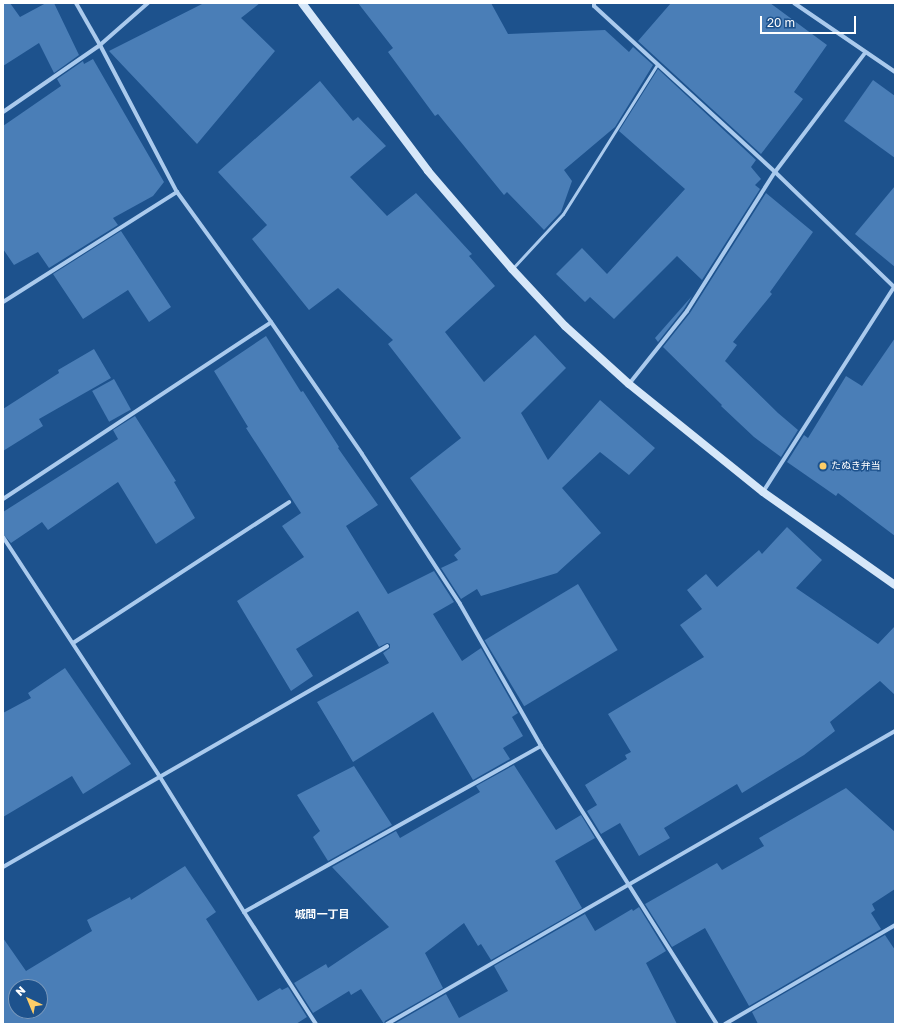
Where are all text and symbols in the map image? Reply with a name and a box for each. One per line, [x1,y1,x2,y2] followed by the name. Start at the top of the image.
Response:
[762,8,858,34] scale bar
[767,15,795,30] text: 20 m
[831,460,881,472] place label: たぬき弁当
[818,461,828,471] marker: たぬき弁当
[295,907,349,921] district label: 城間一丁目
[8,979,48,1019] north arrow
[12,983,28,998] text: N

